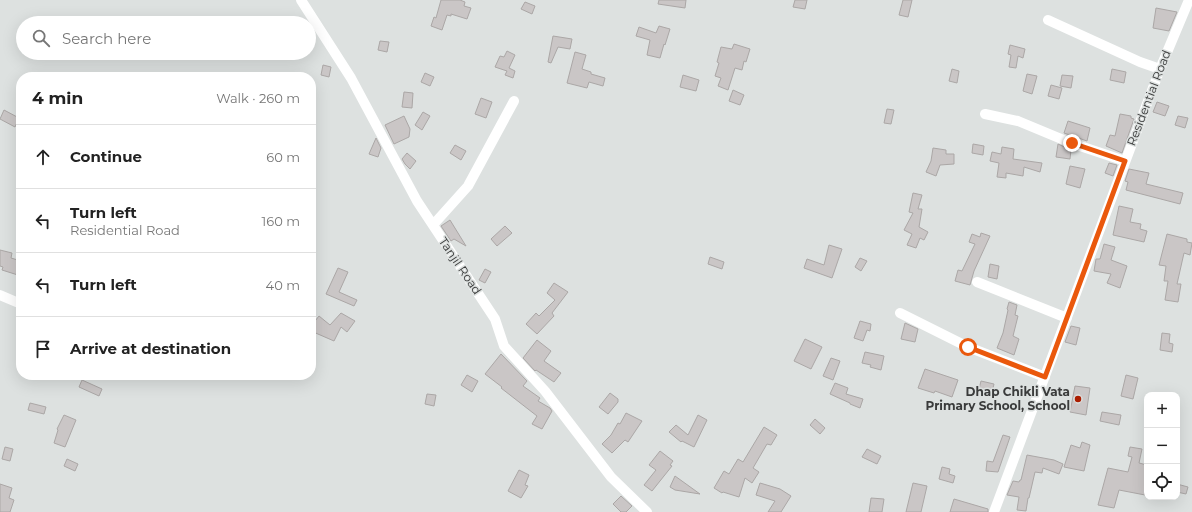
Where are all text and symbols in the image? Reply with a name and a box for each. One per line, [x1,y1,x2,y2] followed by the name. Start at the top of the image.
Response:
[16,16,316,60] search box
[30,27,52,49] icon: search
[62,29,151,48] text: Search here
[1123,48,1174,148] street label: Residential Road
[32,88,83,108] text: 4 min
[216,90,300,106] text: Walk · 260 m
[1063,134,1081,152] route end
[32,146,54,168] icon: ahead
[70,147,142,166] text: Continue
[266,149,300,165] text: 60 m
[70,203,137,222] text: Turn left
[32,210,54,232] icon: left
[262,213,300,229] text: 160 m
[70,222,180,238] text: Residential Road
[436,234,485,297] street label: Tanjil Road
[32,274,54,296] icon: left
[70,275,137,294] text: Turn left
[266,277,300,293] text: 40 m
[32,338,54,360] icon: arrive
[959,338,977,356] route start
[70,339,231,358] text: Arrive at destination
[926,384,1070,413] place label: Dhap Chikli Vata Primary School, School
[1144,392,1180,500] map controls
[1144,392,1180,428] button: +
[1073,394,1083,404] marker: Dhap Chikli Vata Primary School, School
[1144,428,1180,464] button: −
[1144,464,1180,500] button: locate

